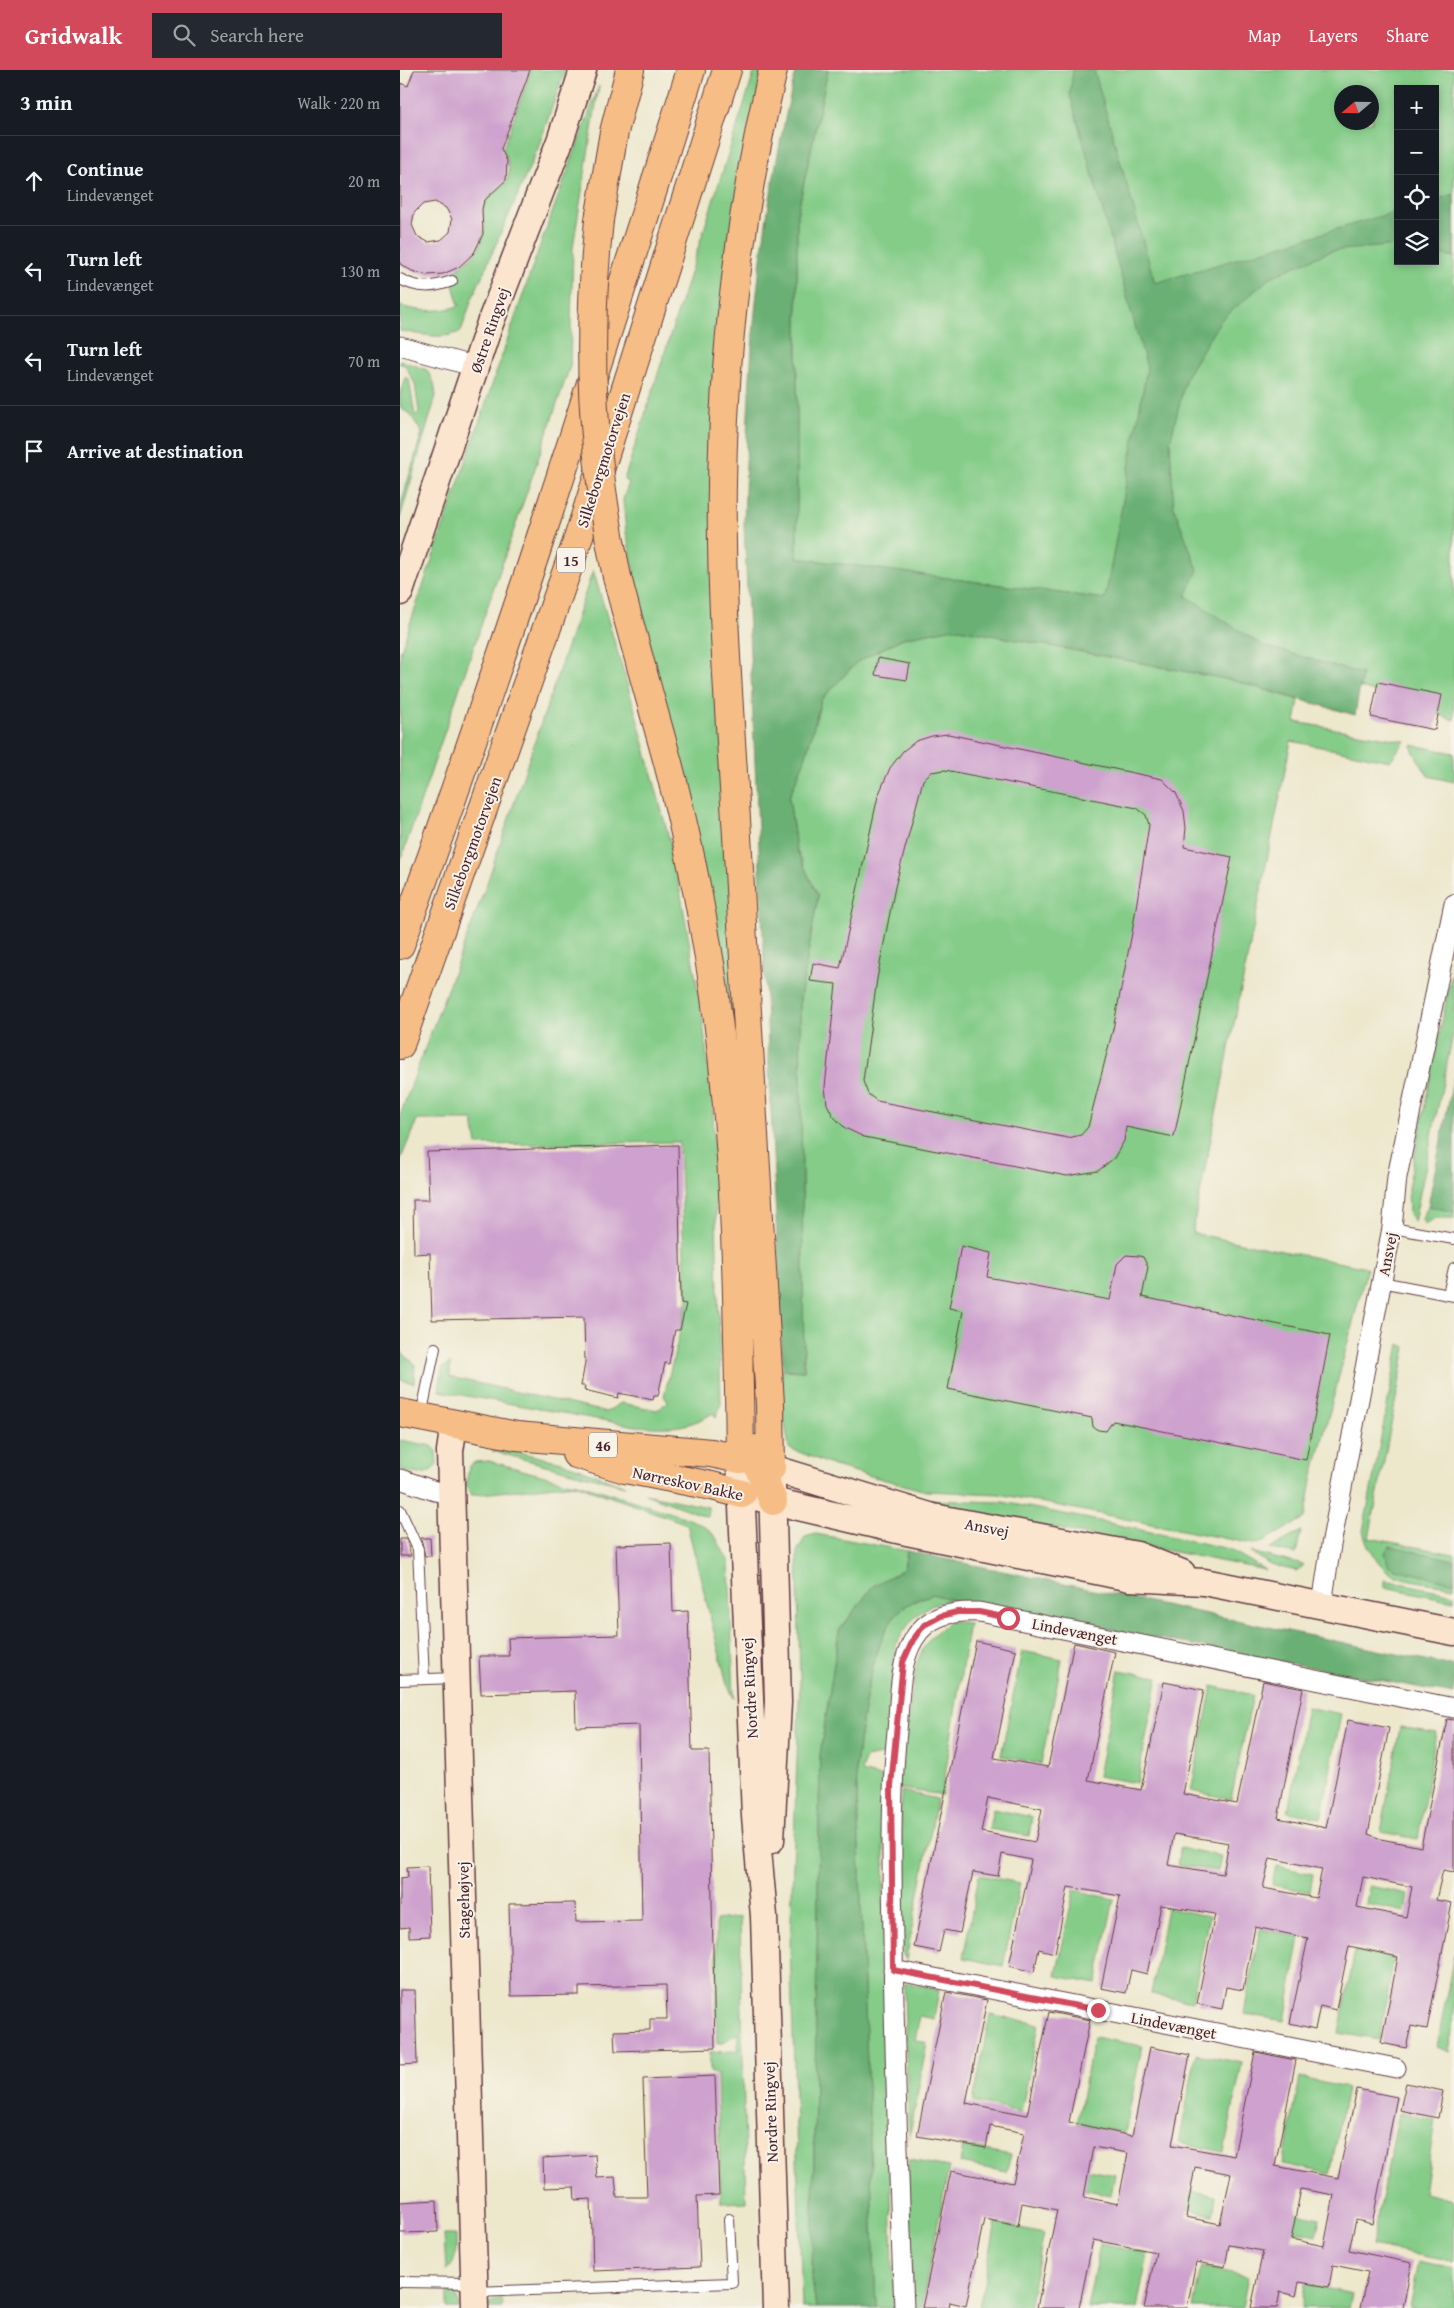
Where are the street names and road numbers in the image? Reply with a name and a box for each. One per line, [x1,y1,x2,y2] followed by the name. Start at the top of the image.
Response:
[463,284,515,376] street label: Østre Ringvej
[570,389,636,531] street label: Silkeborgmotorvejen
[557,548,585,572] road number: 15
[437,773,507,913] street label: Silkeborgmotorvejen
[1371,1230,1403,1278] street label: Ansvej
[589,1432,617,1458] road number: 46
[630,1460,746,1506] street label: Nørreskov Bakke
[963,1511,1011,1543] street label: Ansvej
[1030,1611,1120,1651] street label: Lindevænget
[734,1637,764,1739] street label: Nordre Ringvej
[450,1861,476,1939] street label: Stagehøjvej
[1129,2005,1219,2045] street label: Lindevænget
[756,2061,784,2163] street label: Nordre Ringvej

